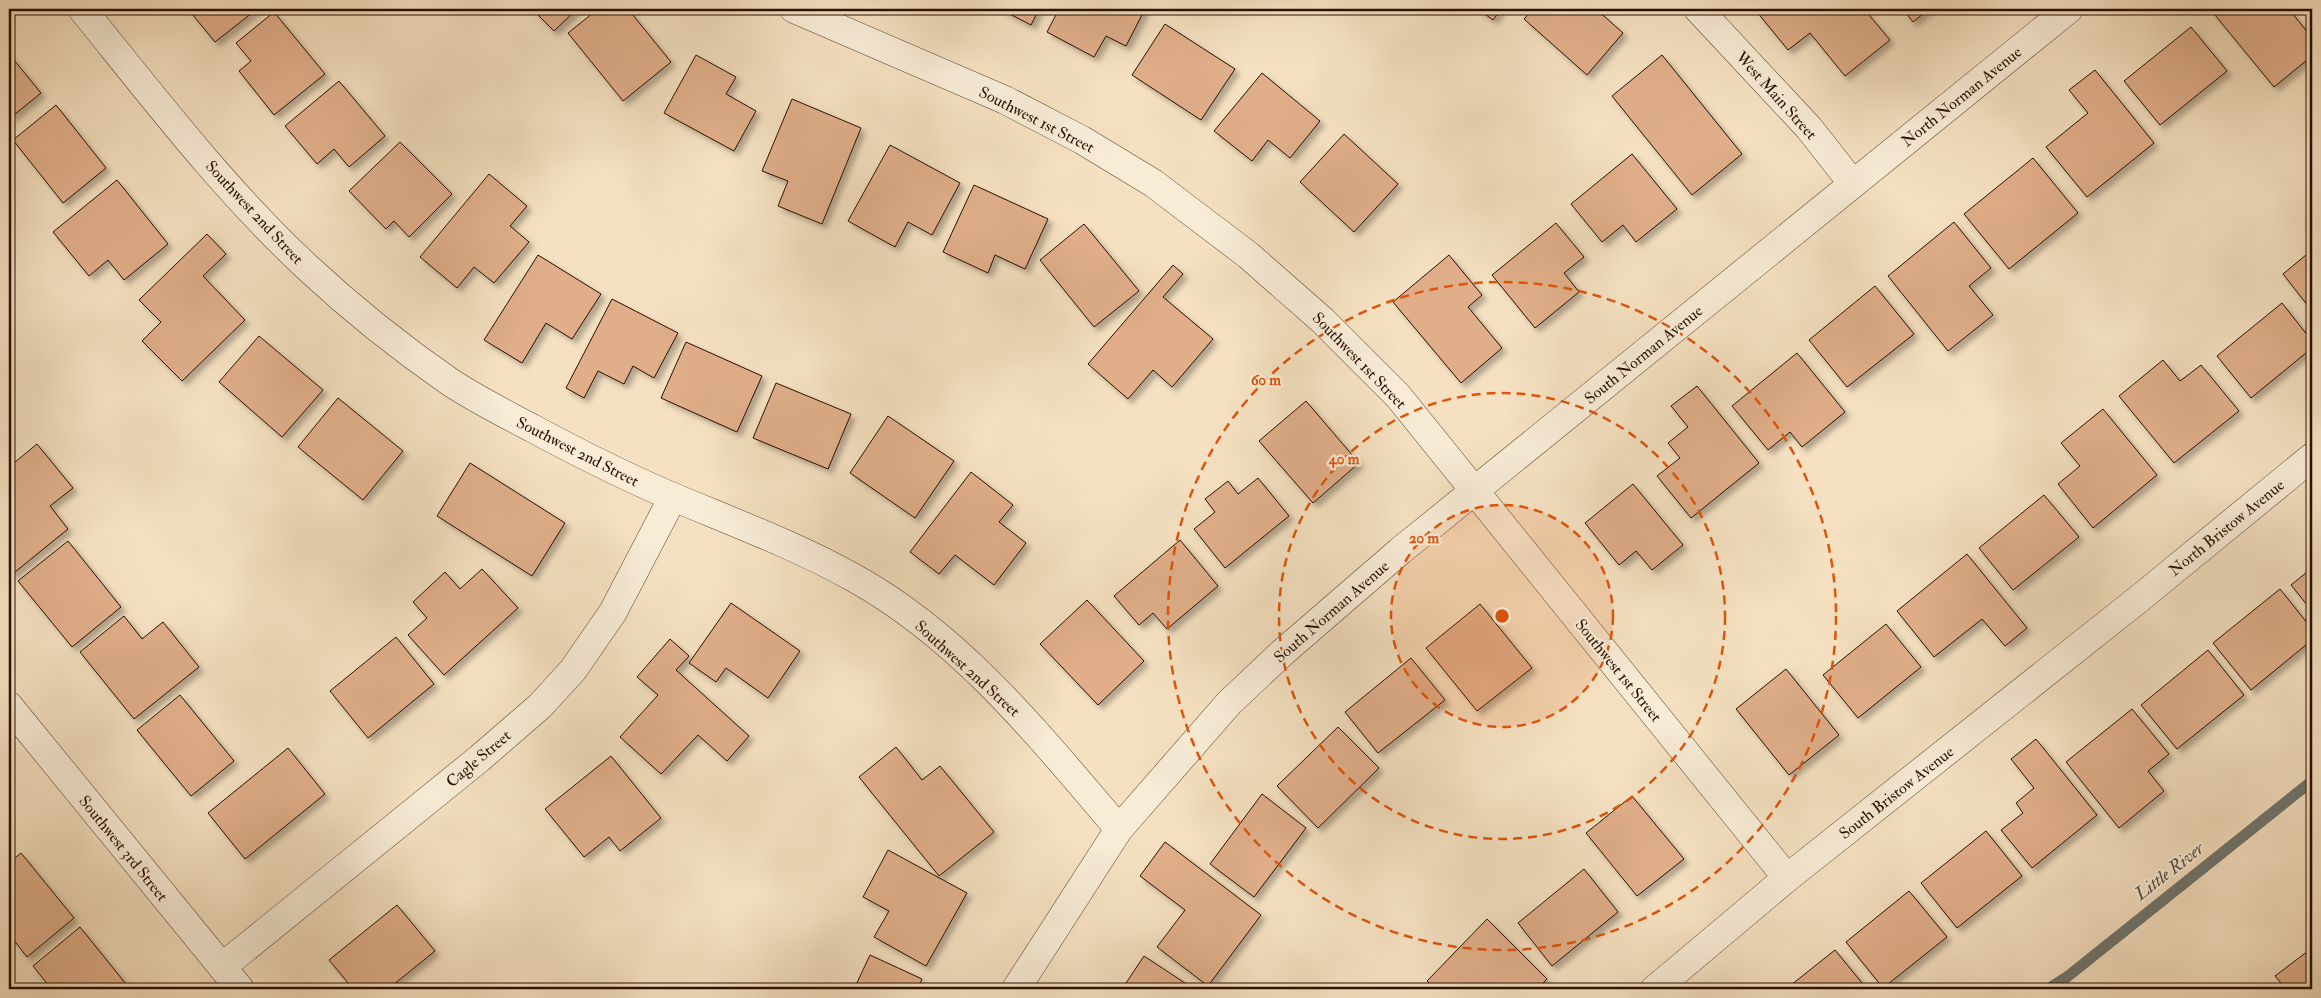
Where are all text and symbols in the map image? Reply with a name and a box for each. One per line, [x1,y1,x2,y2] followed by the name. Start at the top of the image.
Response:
[1897,42,2026,151] street label: North Norman Avenue
[1731,47,1821,144] street label: West Main Street
[975,82,1098,158] street label: Southwest 1st Street
[201,157,308,269] street label: Southwest 2nd Street
[1580,301,1707,409] street label: South Norman Avenue
[1308,308,1411,413] street label: Southwest 1st Street
[1251,371,1281,390] text: 60 m
[513,412,642,491] street label: Southwest 2nd Street
[1328,450,1360,469] text: 40 m
[2165,475,2289,581] street label: North Bristow Avenue
[1409,529,1439,548] text: 20 m
[1270,556,1394,667] street label: South Norman Avenue
[1493,607,1511,625] centre of rings
[1570,615,1666,726] street label: Southwest 1st Street
[911,616,1024,721] street label: Southwest 2nd Street
[442,726,515,792] street label: Cagle Street
[1835,742,1958,844] street label: South Bristow Avenue
[74,792,172,906] street label: Southwest 3rd Street
[2129,836,2210,906] water label: Little River

